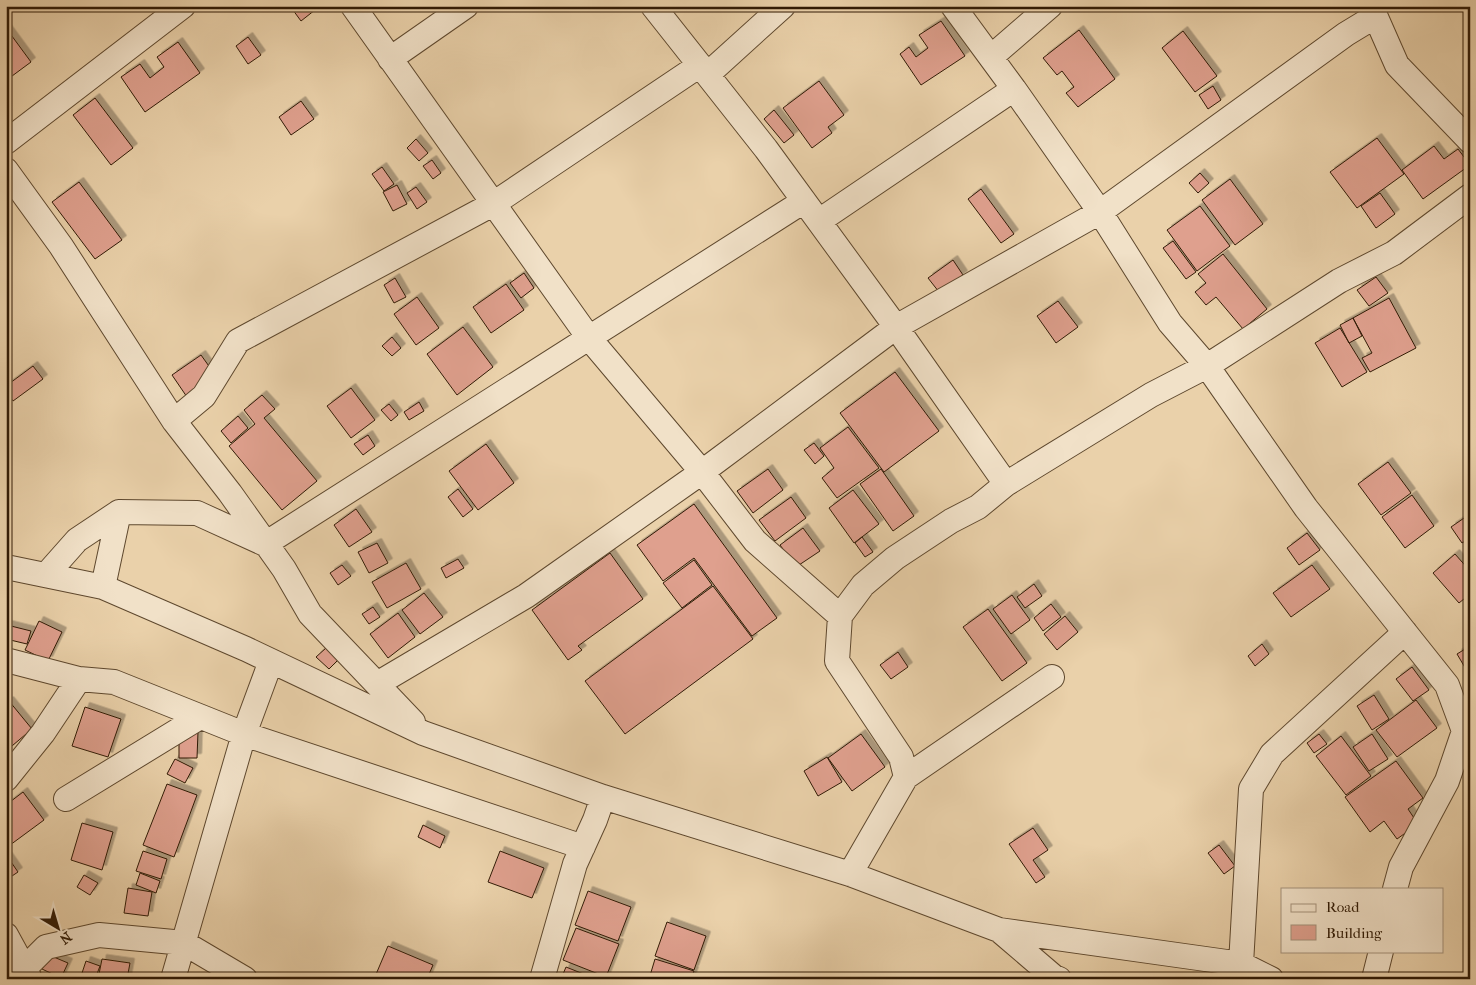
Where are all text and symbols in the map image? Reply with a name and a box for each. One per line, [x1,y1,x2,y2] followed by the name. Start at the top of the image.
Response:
[1281,888,1444,952] legend
[1326,898,1360,916] text: Road
[32,902,82,952] north arrow
[1326,924,1383,942] text: Building
[56,928,75,948] text: N

